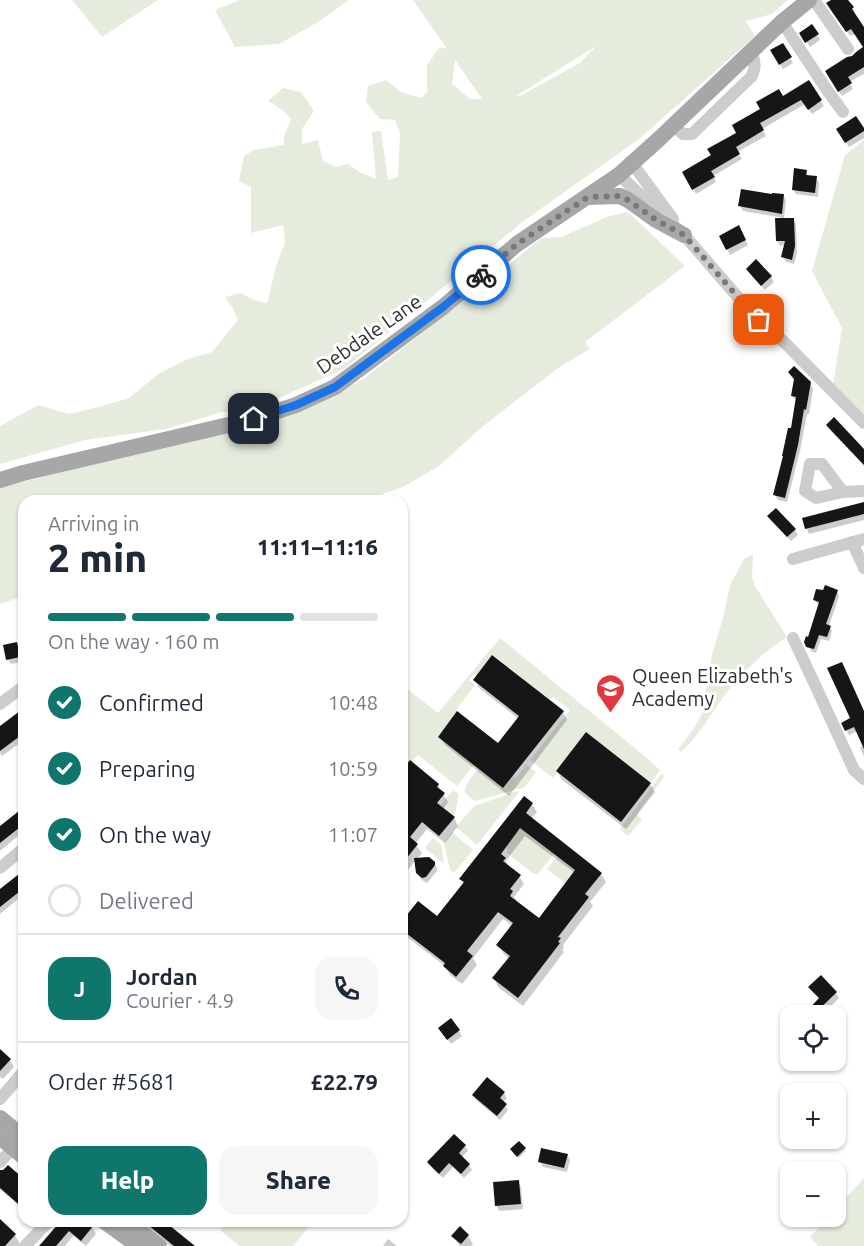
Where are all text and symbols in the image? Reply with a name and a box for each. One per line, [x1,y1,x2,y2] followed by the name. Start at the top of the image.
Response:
[451,245,511,305] courier
[465,259,498,292] icon: bike
[312,289,426,378] street label: Debdale Lane
[733,294,784,345] pin
[742,303,775,336] icon: bag
[228,393,279,444] pin
[237,402,270,435] icon: home
[48,512,139,535] text: Arriving in
[257,534,378,559] text: 11:11–11:16
[48,536,147,579] text: 2 min
[48,630,220,653] text: On the way · 160 m
[632,664,793,710] place label: Queen Elizabeth's Academy
[595,672,627,714] school or university icon: Queen Elizabeth's Academy
[48,686,81,719] icon: check
[99,690,204,715] text: Confirmed
[328,691,378,714] text: 10:48
[48,752,81,785] icon: check
[99,756,196,781] text: Preparing
[328,757,378,780] text: 10:59
[48,818,81,851] icon: check
[99,822,211,847] text: On the way
[328,823,378,846] text: 11:07
[99,888,194,913] text: Delivered
[315,957,378,1020] button: phone
[126,964,198,989] text: Jordan
[74,976,85,1001] text: J
[126,989,234,1012] text: Courier · 4.9
[780,1005,846,1227] map controls
[780,1005,846,1071] button: locate
[48,1069,176,1094] text: Order #5681
[311,1069,378,1094] text: £22.79
[780,1083,846,1149] button: +
[48,1146,207,1215] button: Help
[219,1146,378,1215] button: Share
[780,1161,846,1227] button: −

